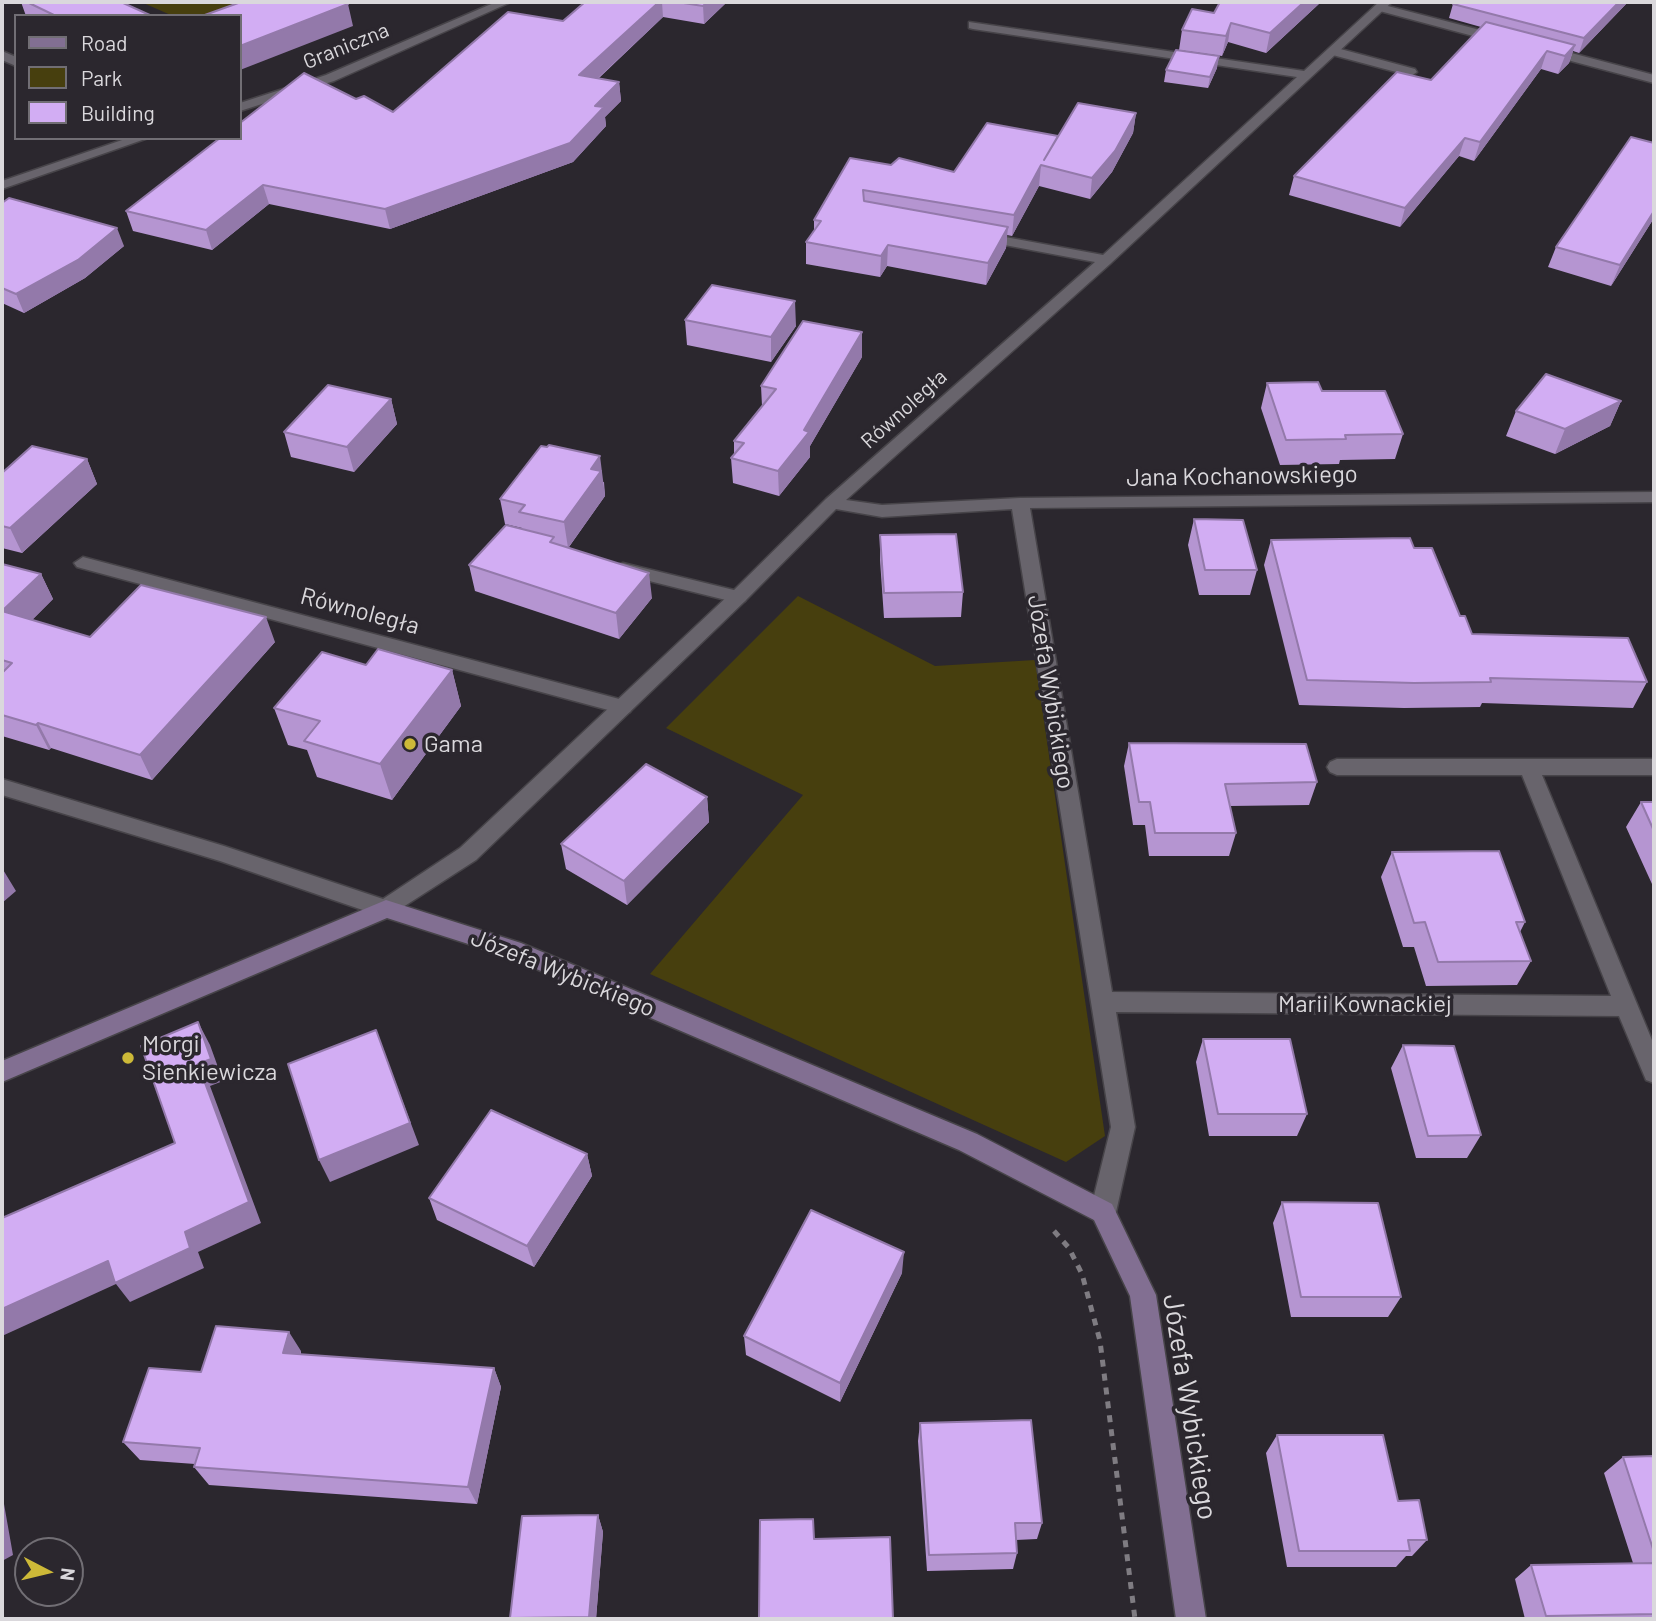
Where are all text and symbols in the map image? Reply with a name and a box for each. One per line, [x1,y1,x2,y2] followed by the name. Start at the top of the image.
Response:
[14,14,242,140] legend
[299,17,393,75] street label: Graniczna
[81,30,127,55] text: Road
[81,65,122,90] text: Park
[81,100,155,125] text: Building
[856,364,952,454] street label: Równoległa
[1126,460,1358,492] street label: Jana Kochanowskiego
[297,581,423,641] street label: Równoległa
[1021,593,1081,791] street label: Józefa Wybickiego
[424,730,483,758] place label: Gama
[402,736,418,752] marker: Gama
[467,923,659,1023] street label: Józefa Wybickiego
[1278,990,1452,1018] street label: Marii Kownackiej
[142,1030,277,1086] place label: Morgi Sienkiewicza
[120,1050,136,1066] marker: Morgi Sienkiewicza
[1156,1292,1224,1522] street label: Józefa Wybickiego
[14,1537,84,1607] north arrow
[56,1567,81,1582] text: N

